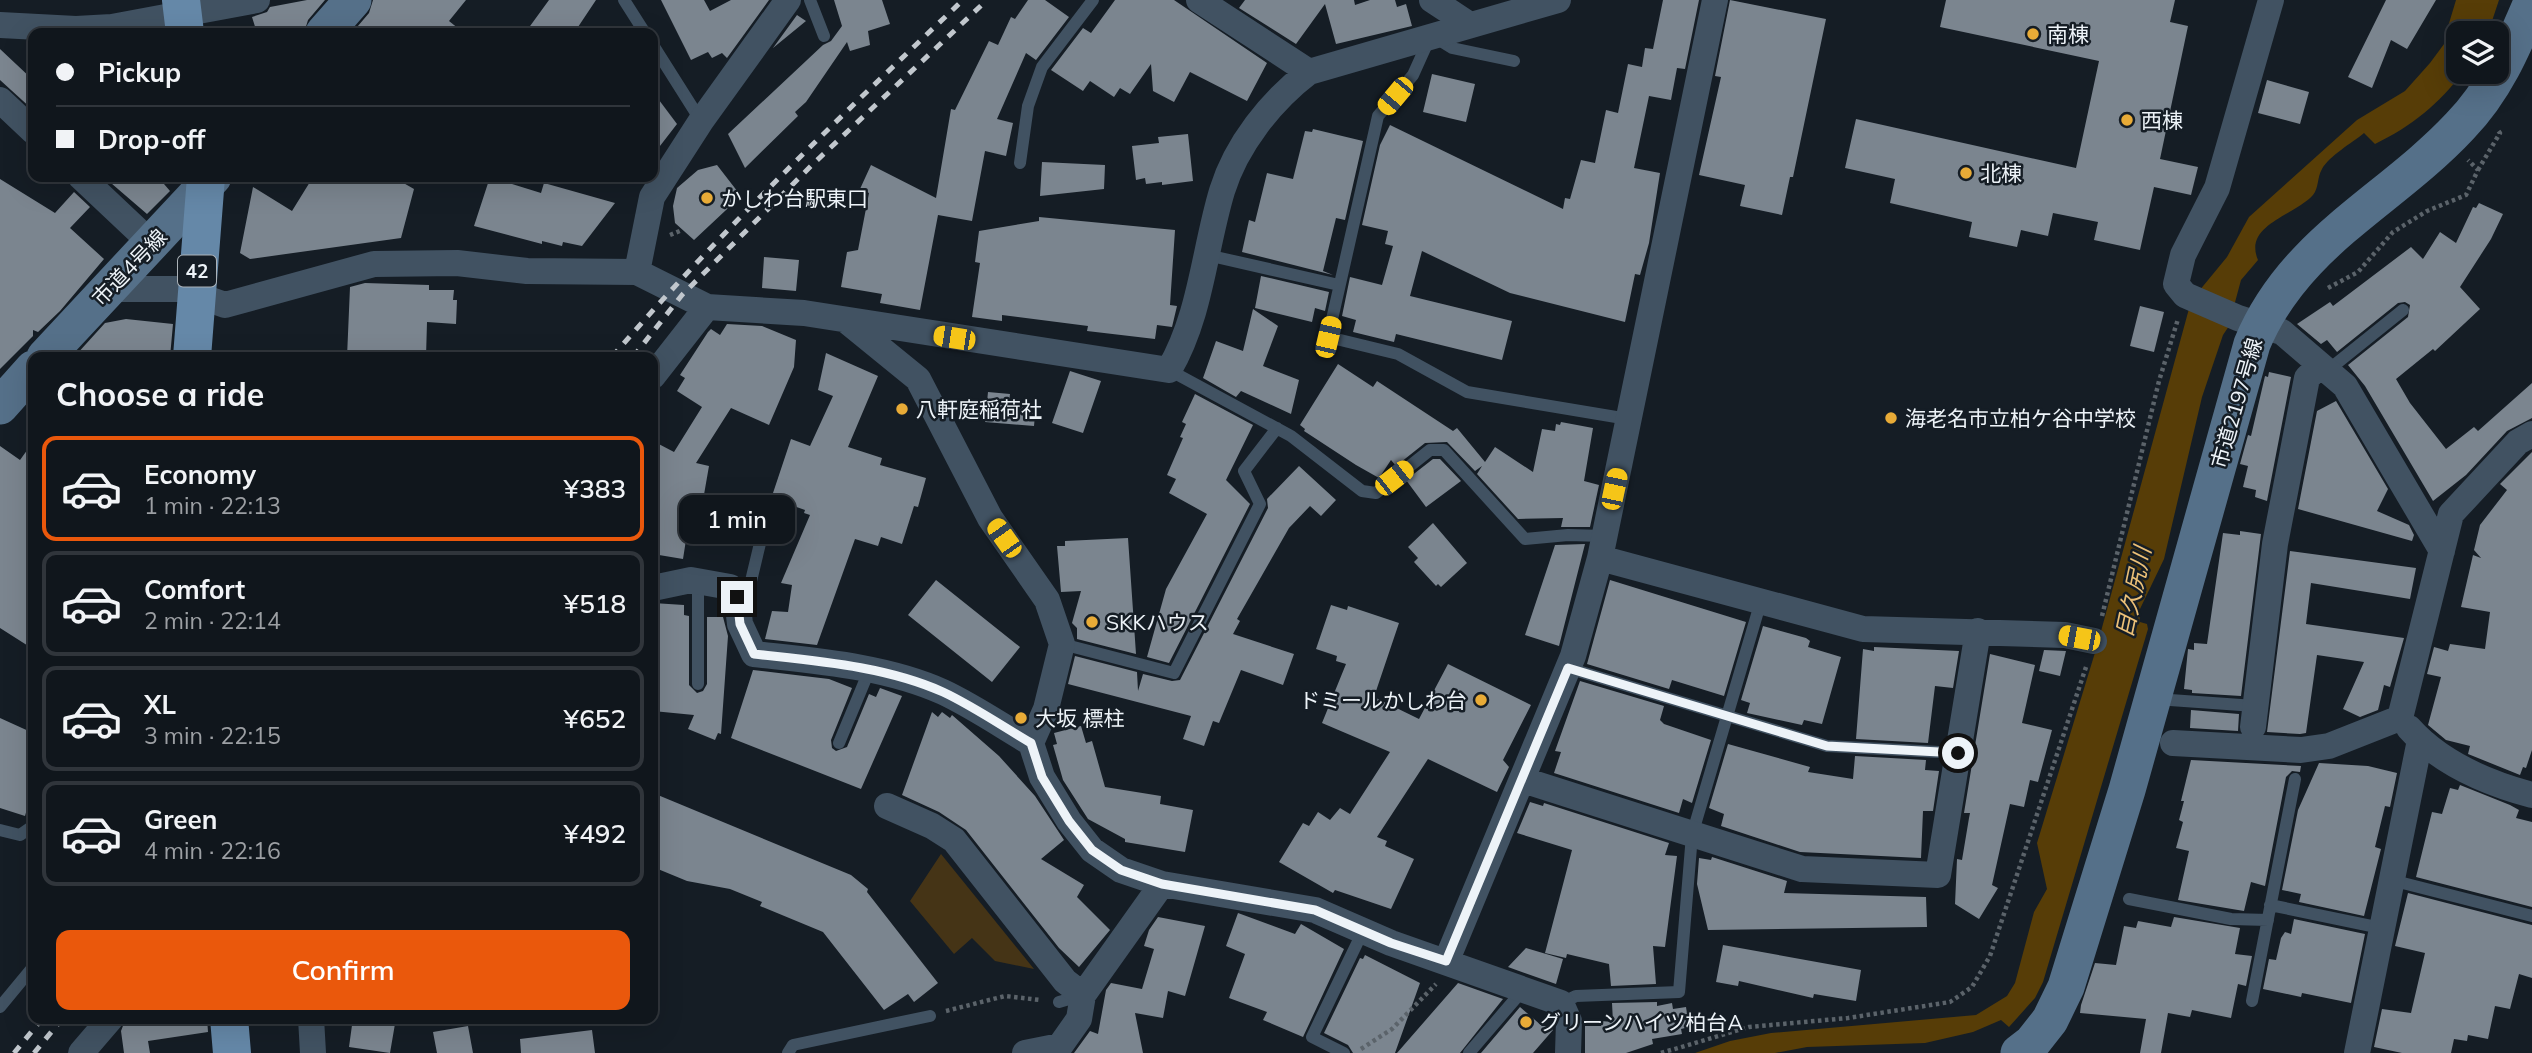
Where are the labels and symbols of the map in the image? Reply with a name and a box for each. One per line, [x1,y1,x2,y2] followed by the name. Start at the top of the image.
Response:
[2047,21,2089,47] place label: 南棟
[2025,26,2041,42] marker: 南棟
[1374,73,1417,119] car
[2141,107,2183,133] place label: 西棟
[2119,112,2135,128] marker: 西棟
[1980,160,2022,186] place label: 北棟
[1958,165,1974,181] marker: 北棟
[721,185,868,211] place label: かしわ台駅東口
[699,190,715,206] marker: かしわ台駅東口
[86,223,172,311] street label: 市道4号線
[178,256,216,286] road number: 42
[1314,314,1343,360] car
[932,324,977,352] car
[2205,335,2267,471] street label: 市道2197号線
[916,396,1042,422] place label: 八軒庭稲荷社
[894,401,910,417] marker: 八軒庭稲荷社
[1905,405,2136,431] place label: 海老名市立柏ケ谷中学校
[1883,410,1899,426] marker: 海老名市立柏ケ谷中学校
[1371,457,1418,499] car
[1600,466,1629,512] car
[679,496,795,544] callout: 1 min
[984,515,1025,561] car
[2109,541,2157,640] water label: 目久尻川
[721,581,753,613] route end
[1106,609,1209,635] place label: SKKハウス
[1084,614,1100,630] marker: SKKハウス
[2057,624,2102,652] car
[1299,687,1467,713] place label: ドミールかしわ台
[1473,692,1489,708] marker: ドミールかしわ台
[1035,705,1124,731] place label: 大坂 標柱
[1013,710,1029,726] marker: 大坂 標柱
[1942,737,1974,769] route start
[1540,1009,1744,1035] place label: グリーンハイツ柏台A
[1518,1014,1534,1030] marker: グリーンハイツ柏台A

